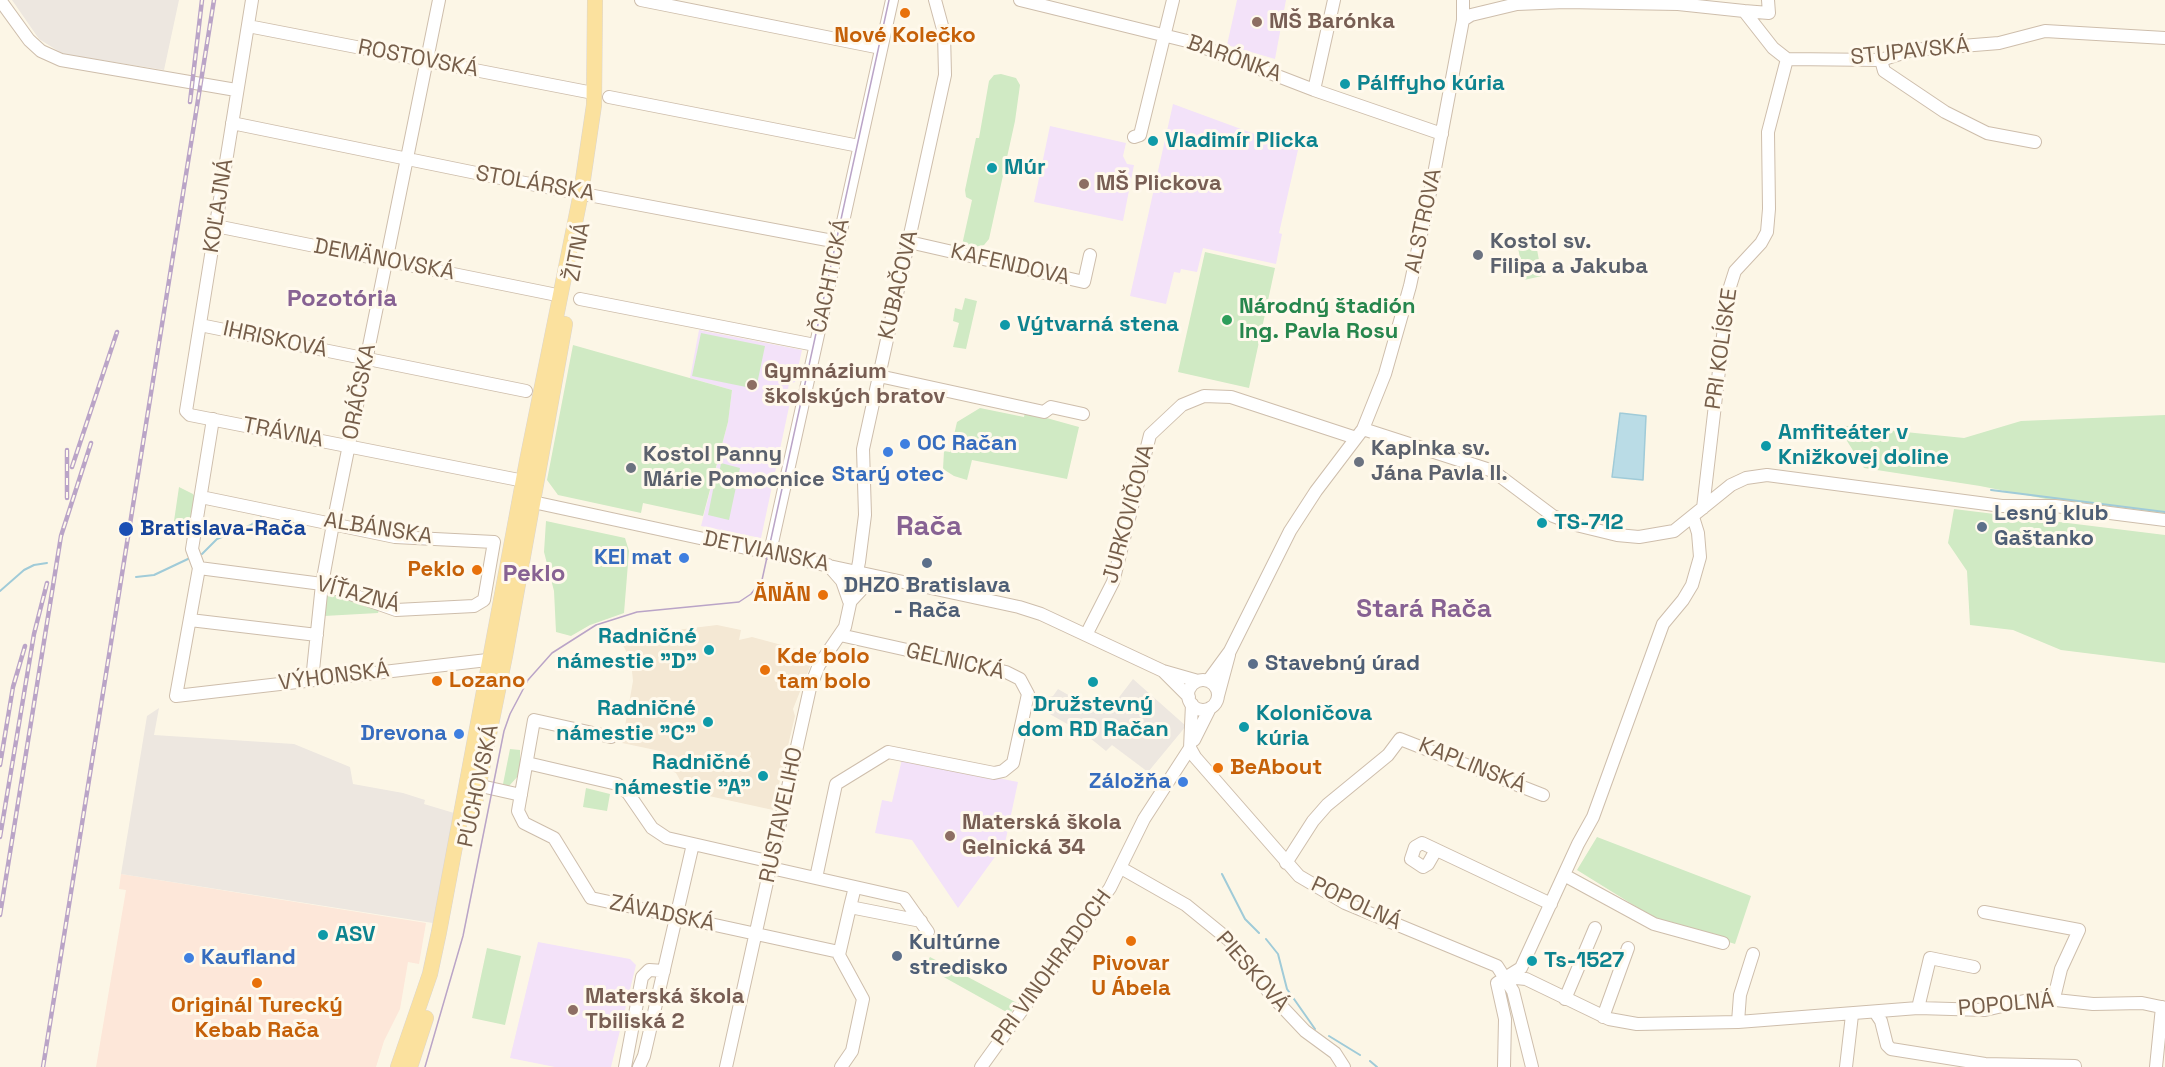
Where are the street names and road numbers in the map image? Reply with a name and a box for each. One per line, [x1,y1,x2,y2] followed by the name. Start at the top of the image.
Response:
[1183,30,1285,88] street label: BARÓNKA
[1849,33,1971,71] street label: STUPAVSKÁ
[355,34,481,84] street label: ROSTOVSKÁ
[199,157,239,255] street label: KOĽAJNÁ
[473,161,597,207] street label: STOLÁRSKA
[1400,166,1448,276] street label: ALSTROVA
[806,217,856,335] street label: ČACHTICKÁ
[559,220,597,284] street label: ŽITNÁ
[874,228,924,342] street label: KUBAČOVA
[311,233,457,287] street label: DEMÄNOVSKÁ
[948,238,1072,292] street label: KAFENDOVA
[1700,287,1744,411] street label: PRI KOLÍSKE
[220,316,330,364] street label: IHRISKOVÁ
[338,342,382,442] street label: ORÁČSKA
[240,412,326,454] street label: TRÁVNA
[1098,442,1160,586] street label: JURKOVIČOVA
[322,507,434,551] street label: ALBÁNSKA
[701,526,831,578] street label: DETVIANSKA
[313,571,403,619] street label: VÍŤAZNÁ
[903,638,1007,686] street label: GELNICKÁ
[277,657,391,697] street label: VÝHONSKÁ
[453,722,505,850] street label: PÚCHOVSKÁ
[1415,733,1529,799] street label: KAPLINSKÁ
[755,745,809,885] street label: RUSTAVELIHO
[1307,872,1405,936] street label: POPOLNÁ
[987,885,1117,1051] street label: PRI VINOHRADOCH
[607,890,717,938] street label: ZÁVADSKÁ
[1210,926,1294,1018] street label: PIESKOVÁ
[1957,988,2055,1022] street label: POPOLNÁ

